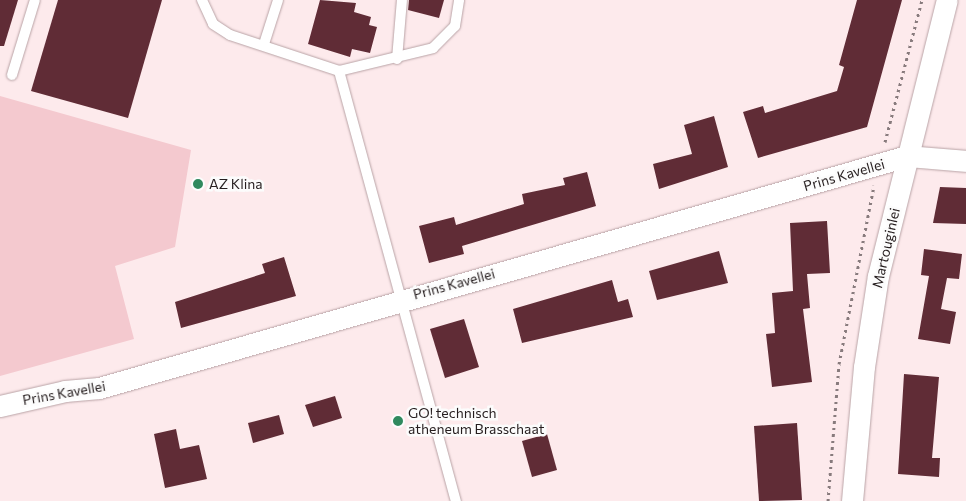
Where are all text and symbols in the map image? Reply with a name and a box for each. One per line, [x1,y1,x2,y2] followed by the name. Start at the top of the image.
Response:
[801,155,887,195] street label: Prins Kavellei
[209,176,263,192] place label: AZ Klina
[191,177,205,191] marker: AZ Klina
[869,206,903,290] street label: Martouginlei
[411,265,497,303] street label: Prins Kavellei
[21,377,107,409] street label: Prins Kavellei
[408,405,544,438] place label: GO! technisch atheneum Brasschaat
[392,415,404,427] marker: GO! technisch atheneum Brasschaat

